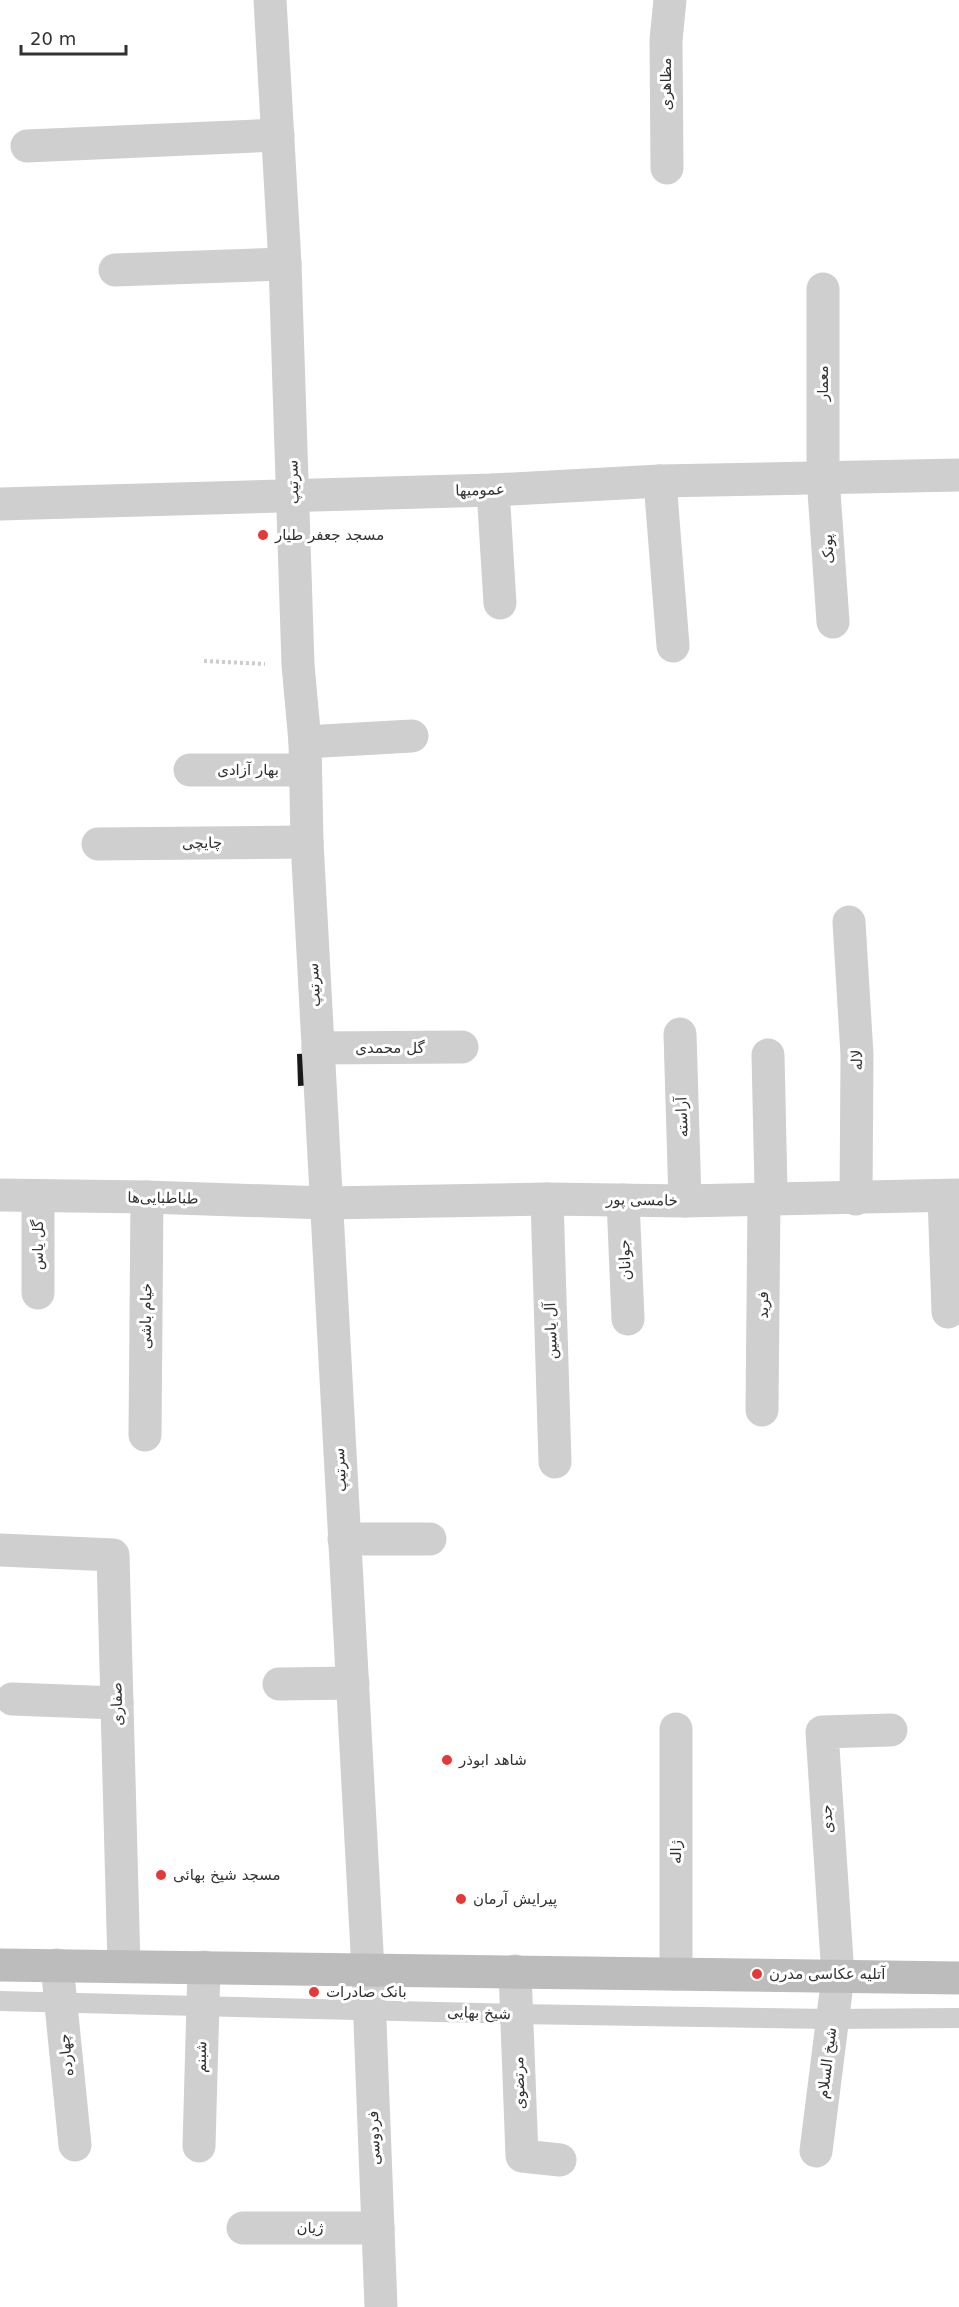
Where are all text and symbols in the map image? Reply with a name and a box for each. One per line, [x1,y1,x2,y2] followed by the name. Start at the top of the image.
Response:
[21,18,126,56] scale bar
[30,28,76,49] text: 20 m
[657,58,675,110] street label: مظاهری
[814,365,832,402] street label: معمار
[283,460,304,504] street label: سرتیپ
[455,480,505,500] street label: عمومیها
[274,526,384,544] place label: مسجد جعفر طیار
[256,528,270,542] marker: مسجد جعفر طیار
[818,534,839,564] street label: پونک
[217,761,279,779] street label: بهار آزادی
[182,834,222,852] street label: چایچی
[304,962,325,1008] street label: سرتیپ
[355,1039,425,1057] street label: گل محمدی
[848,1049,866,1071] street label: لاله
[672,1096,692,1138] street label: آراسته
[127,1188,199,1208] street label: طباطبایی‌ها
[605,1190,678,1211] street label: خامسی پور
[29,1219,47,1270] street label: گل یاس
[615,1239,635,1281] street label: جوانان
[136,1283,156,1349] street label: خیام باشی
[754,1291,772,1319] street label: فرید
[541,1301,561,1360] street label: آل یاسین
[330,1447,351,1493] street label: سرتیپ
[107,1682,127,1726] street label: صفاری
[458,1751,527,1769] place label: شاهد ابوذر
[440,1753,454,1767] marker: شاهد ابوذر
[817,1804,837,1834] street label: جدی
[667,1840,685,1864] street label: ژاله
[173,1866,281,1884] place label: مسجد شیخ بهائی
[154,1868,168,1882] marker: مسجد شیخ بهائی
[473,1890,557,1909] place label: پیرایش آرمان
[454,1892,468,1906] marker: پیرایش آرمان
[769,1965,886,1983] place label: آتلیه عکاسی مدرن
[750,1967,764,1981] marker: آتلیه عکاسی مدرن
[326,1983,407,2001] place label: بانک صادرات
[307,1985,321,1999] marker: بانک صادرات
[447,2003,511,2023] street label: شیخ بهایی
[814,2026,840,2100] street label: شیخ السلام
[55,2033,77,2077] street label: چهارده
[192,2041,210,2073] street label: شبنم
[509,2056,529,2110] street label: مرتضوی
[364,2110,384,2166] street label: فردوسی
[296,2219,324,2237] street label: ژیان

